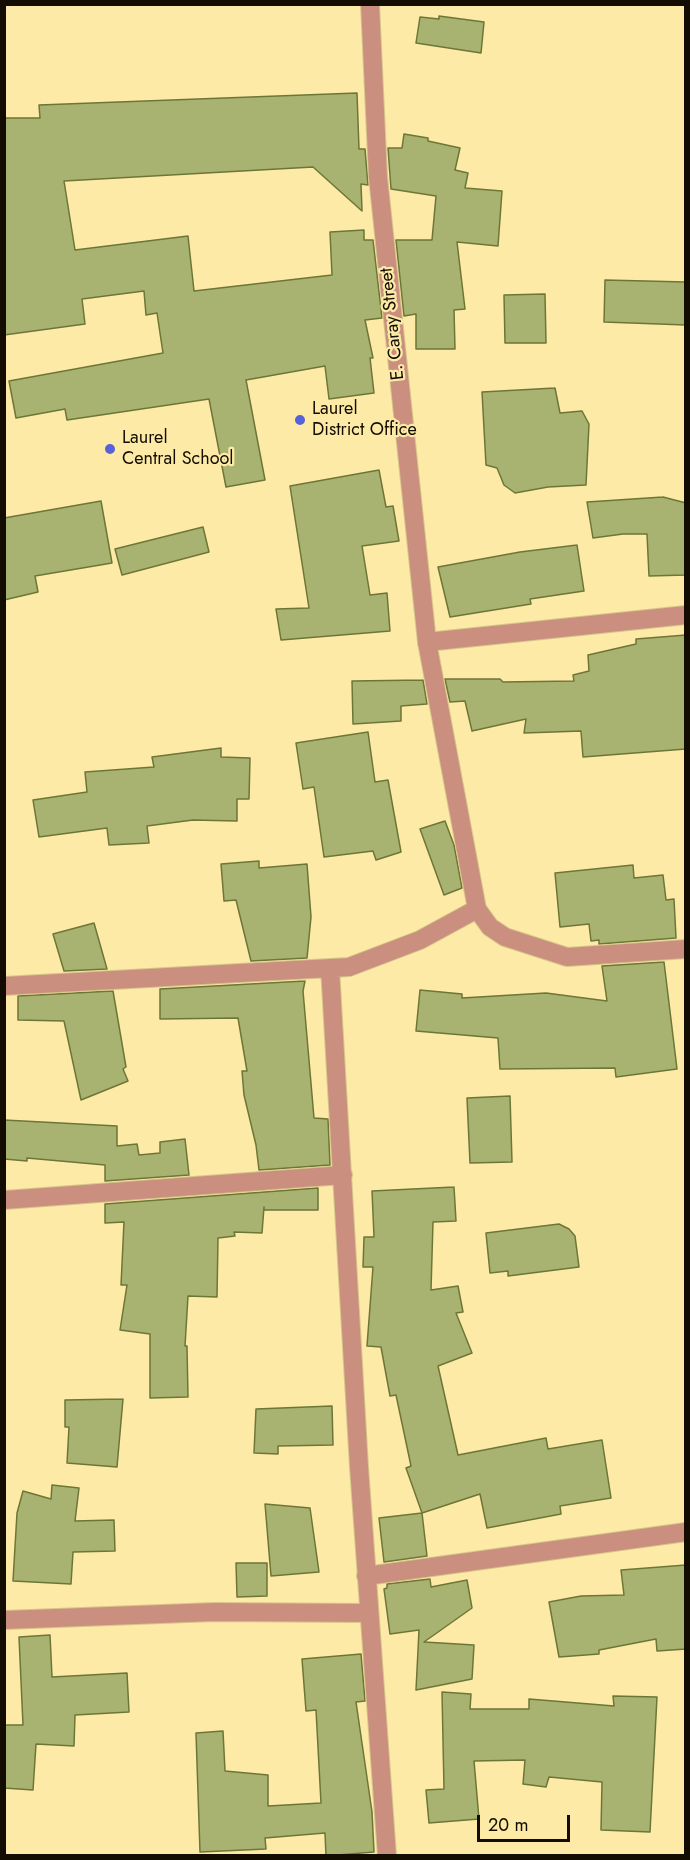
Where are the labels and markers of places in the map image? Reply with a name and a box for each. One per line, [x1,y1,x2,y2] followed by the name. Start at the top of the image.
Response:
[312,399,417,442] place label: Laurel District Office
[293,413,307,427] marker: Laurel District Office
[122,428,233,470] place label: Laurel Central School
[103,442,117,456] marker: Laurel Central School

